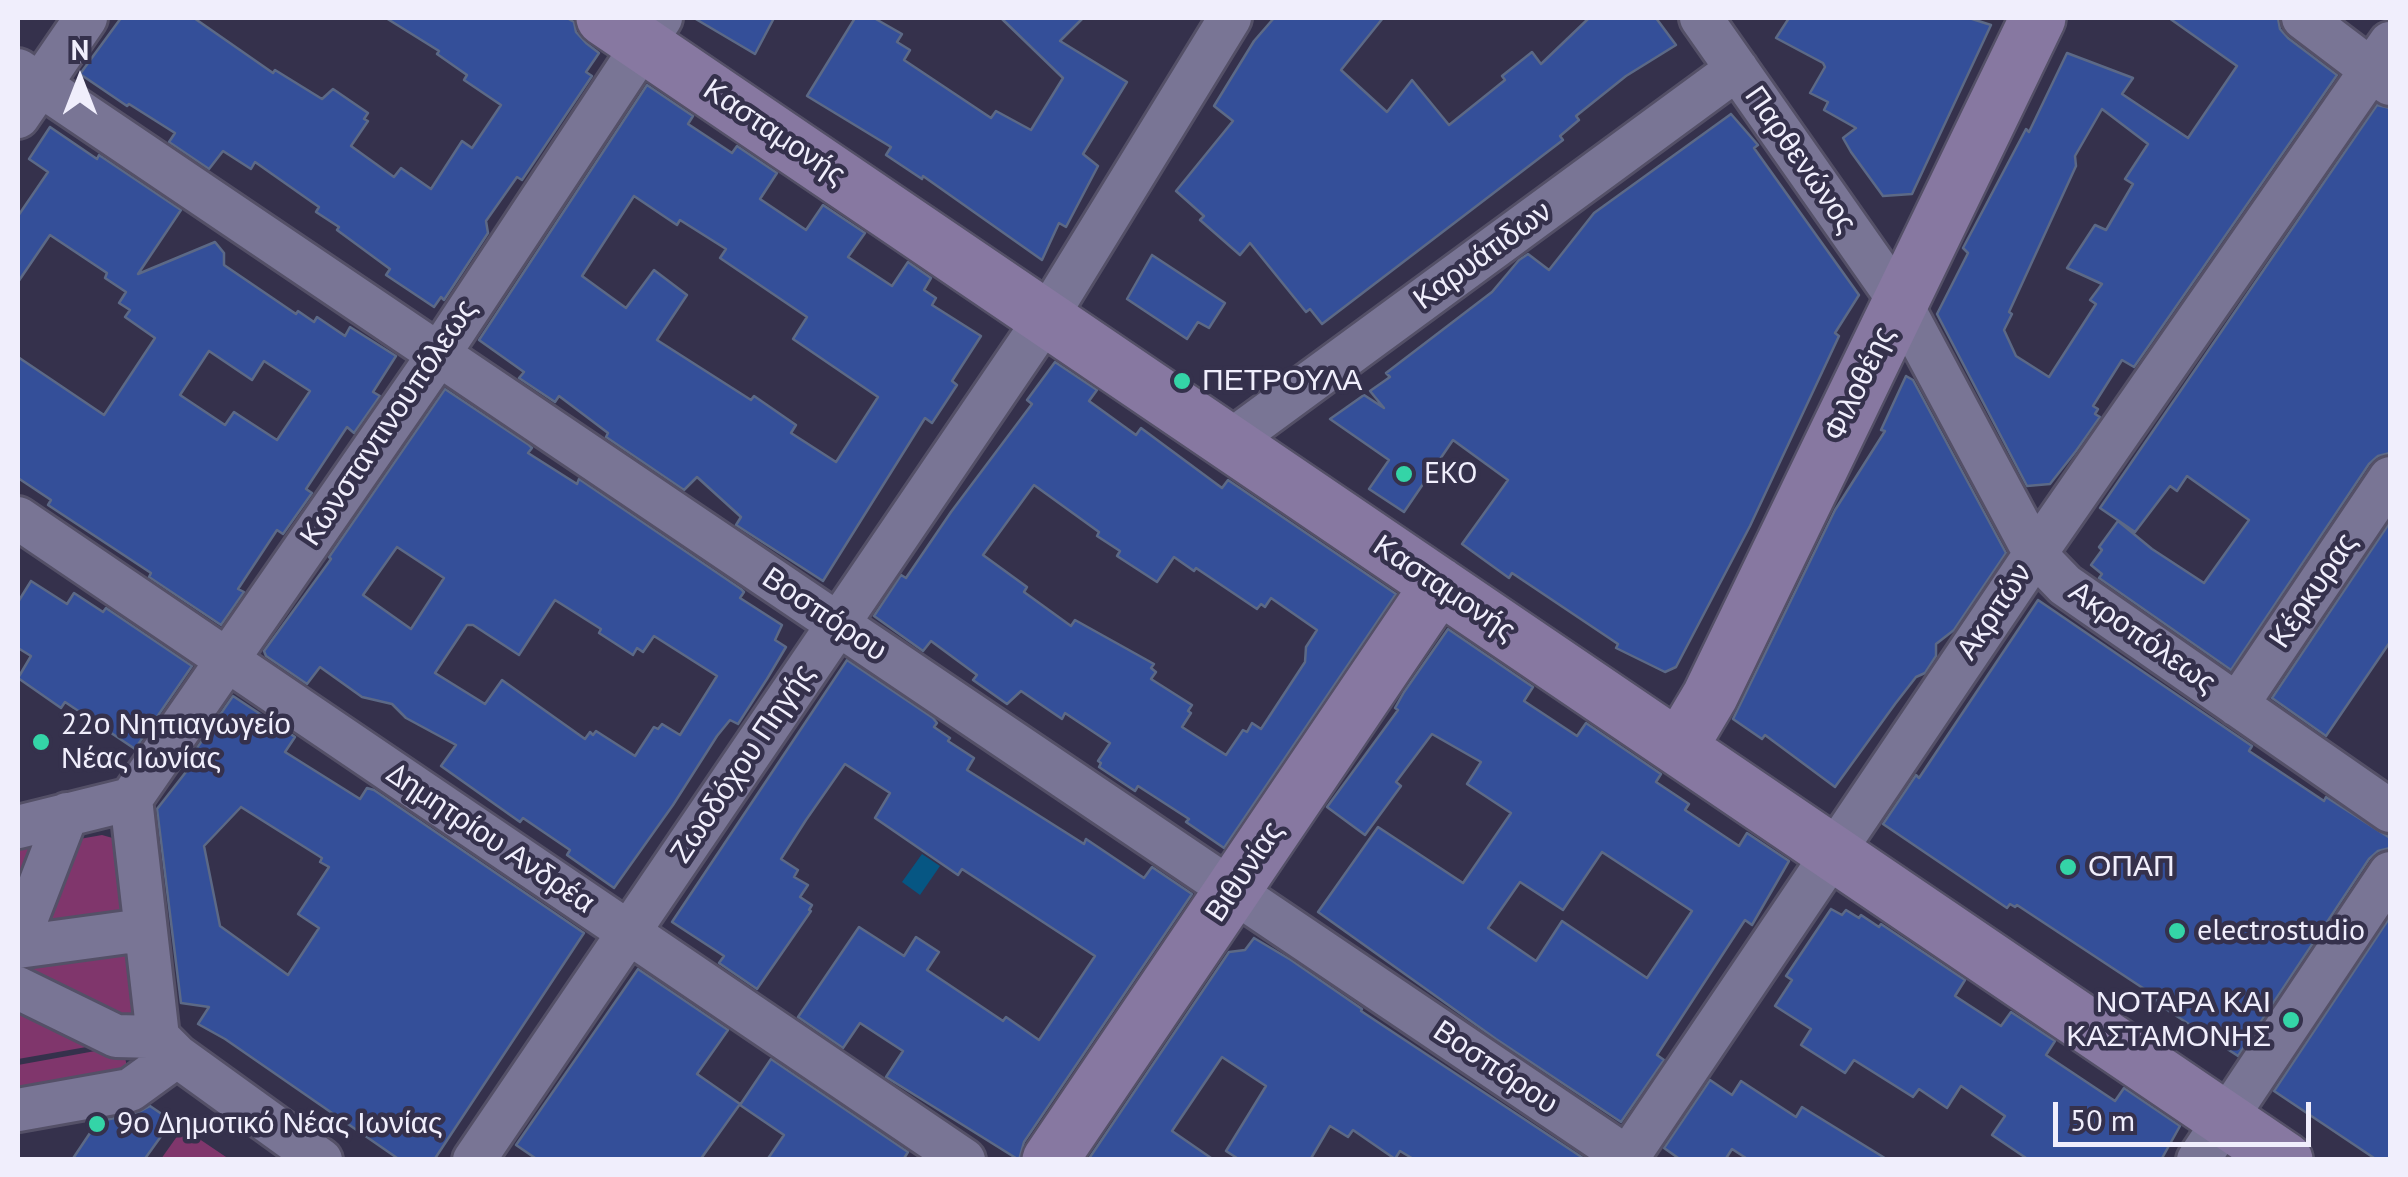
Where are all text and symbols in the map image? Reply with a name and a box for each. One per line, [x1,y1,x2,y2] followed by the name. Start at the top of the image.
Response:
[30,30,130,130] north arrow
[71,31,89,68] text: N
[696,72,852,194] street label: Κασταμονής
[1736,80,1864,240] street label: Παρθενώνος
[1407,194,1559,318] street label: Καρυάτιδων
[293,293,485,553] street label: Κωνσταντινουπόλεως
[1817,321,1903,447] street label: Φιλοθέης
[1202,363,1362,399] place label: ΠΕΤΡΟΥΛΑ
[1171,370,1193,392] marker: ΠΕΤΡΟΥΛΑ
[1424,456,1477,492] place label: EKO
[1393,463,1415,485] marker: EKO
[2263,527,2365,655] street label: Κέρκυρας
[1366,528,1522,650] street label: Κασταμονής
[1950,557,2040,667] street label: Ακριτών
[755,560,893,670] street label: Βοσπόρου
[2062,574,2222,702] street label: Ακροπόλεως
[663,658,823,870] street label: Ζωοδόχου Πηγής
[61,707,291,778] place label: 22ο Νηπιαγωγείο Νέας Ιωνίας
[30,731,52,753] marker: 22ο Νηπιαγωγείο Νέας Ιωνίας
[379,756,601,922] street label: Δημητρίου Ανδρέα
[1198,815,1292,929] street label: Βιθυνίας
[2088,849,2175,885] place label: ΟΠΑΠ
[2057,856,2079,878] marker: ΟΠΑΠ
[2197,913,2365,949] place label: electrostudio
[2166,920,2188,942] marker: electrostudio
[2066,985,2271,1056] place label: ΝΟΤΑΡΑ ΚΑΙ ΚΑΣΤΑΜΟΝΗΣ
[2280,1009,2302,1031] marker: ΝΟΤΑΡΑ ΚΑΙ ΚΑΣΤΑΜΟΝΗΣ
[1426,1013,1564,1123] street label: Βοσπόρου
[2058,1082,2316,1144] scale bar
[2070,1100,2135,1139] text: 50 m
[117,1106,443,1142] place label: 9ο Δημοτικό Νέας Ιωνίας
[86,1113,108,1135] marker: 9ο Δημοτικό Νέας Ιωνίας

